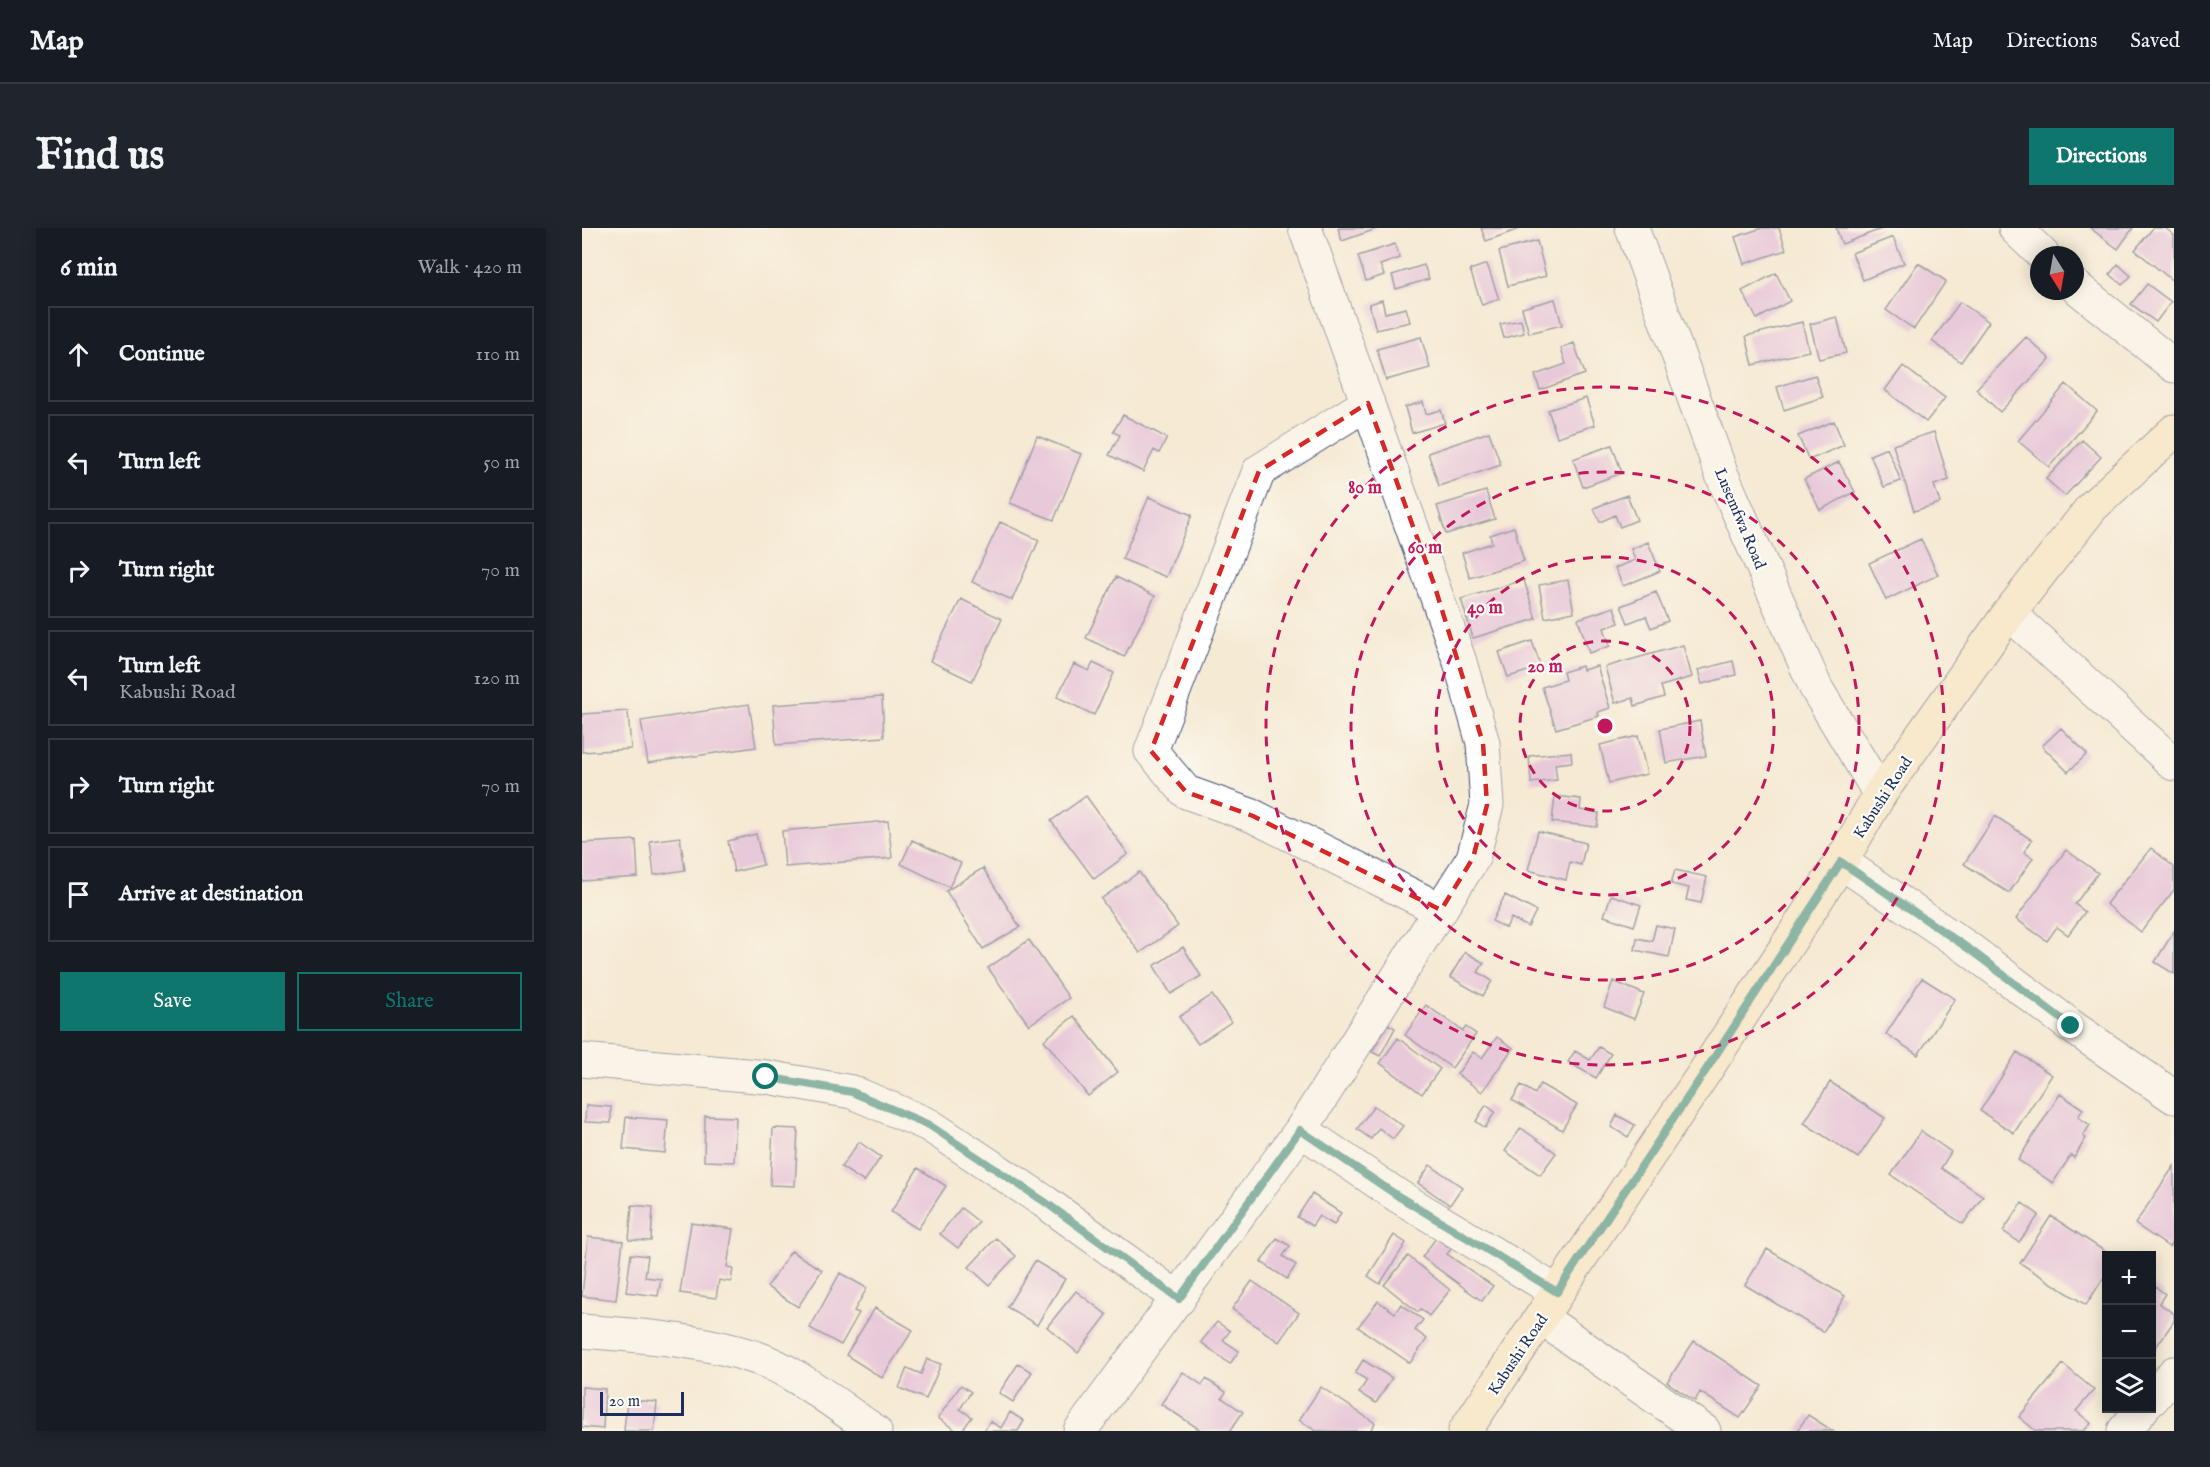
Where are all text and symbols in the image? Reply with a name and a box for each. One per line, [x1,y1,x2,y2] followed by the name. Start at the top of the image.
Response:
[30,24,84,59] text: Map
[1933,28,1973,55] text: Map
[2006,28,2097,55] text: Directions
[2130,28,2180,55] text: Saved
[2029,128,2174,185] button: Directions
[36,130,164,183] text: Find us
[2030,246,2084,300] north arrow
[60,251,118,284] text: 6 min
[417,255,522,280] text: Walk · 420 m
[62,338,95,371] icon: ahead
[119,340,205,368] text: Continue
[476,342,520,367] text: 110 m
[62,446,95,479] icon: left
[119,448,201,476] text: Turn left
[483,450,520,475] text: 50 m
[1709,465,1770,573] street label: Lusemfwa Road
[1348,477,1382,500] text: 80 m
[1408,537,1442,560] text: 60 m
[62,554,95,587] icon: right
[119,556,214,584] text: Turn right
[481,558,520,583] text: 70 m
[1467,597,1503,620] text: 40 m
[119,652,201,680] text: Turn left
[1527,656,1563,679] text: 20 m
[62,662,95,695] icon: left
[474,666,520,691] text: 120 m
[119,680,236,705] text: Kabushi Road
[1595,716,1615,736] centre of rings
[1850,753,1918,843] street label: Kabushi Road
[62,770,95,803] icon: right
[119,772,214,800] text: Turn right
[481,774,520,799] text: 70 m
[62,878,95,911] icon: arrive
[119,880,303,908] text: Arrive at destination
[60,972,285,1031] button: Save
[297,972,522,1031] button: Share
[2057,1012,2083,1038] route end
[752,1063,778,1089] route start
[2102,1251,2156,1413] map controls
[2102,1251,2156,1305] button: +
[2102,1305,2156,1359] button: −
[1484,1310,1553,1399] street label: Kabushi Road
[2102,1359,2156,1413] button: layers
[600,1389,684,1416] scale bar
[609,1392,640,1412] text: 20 m

